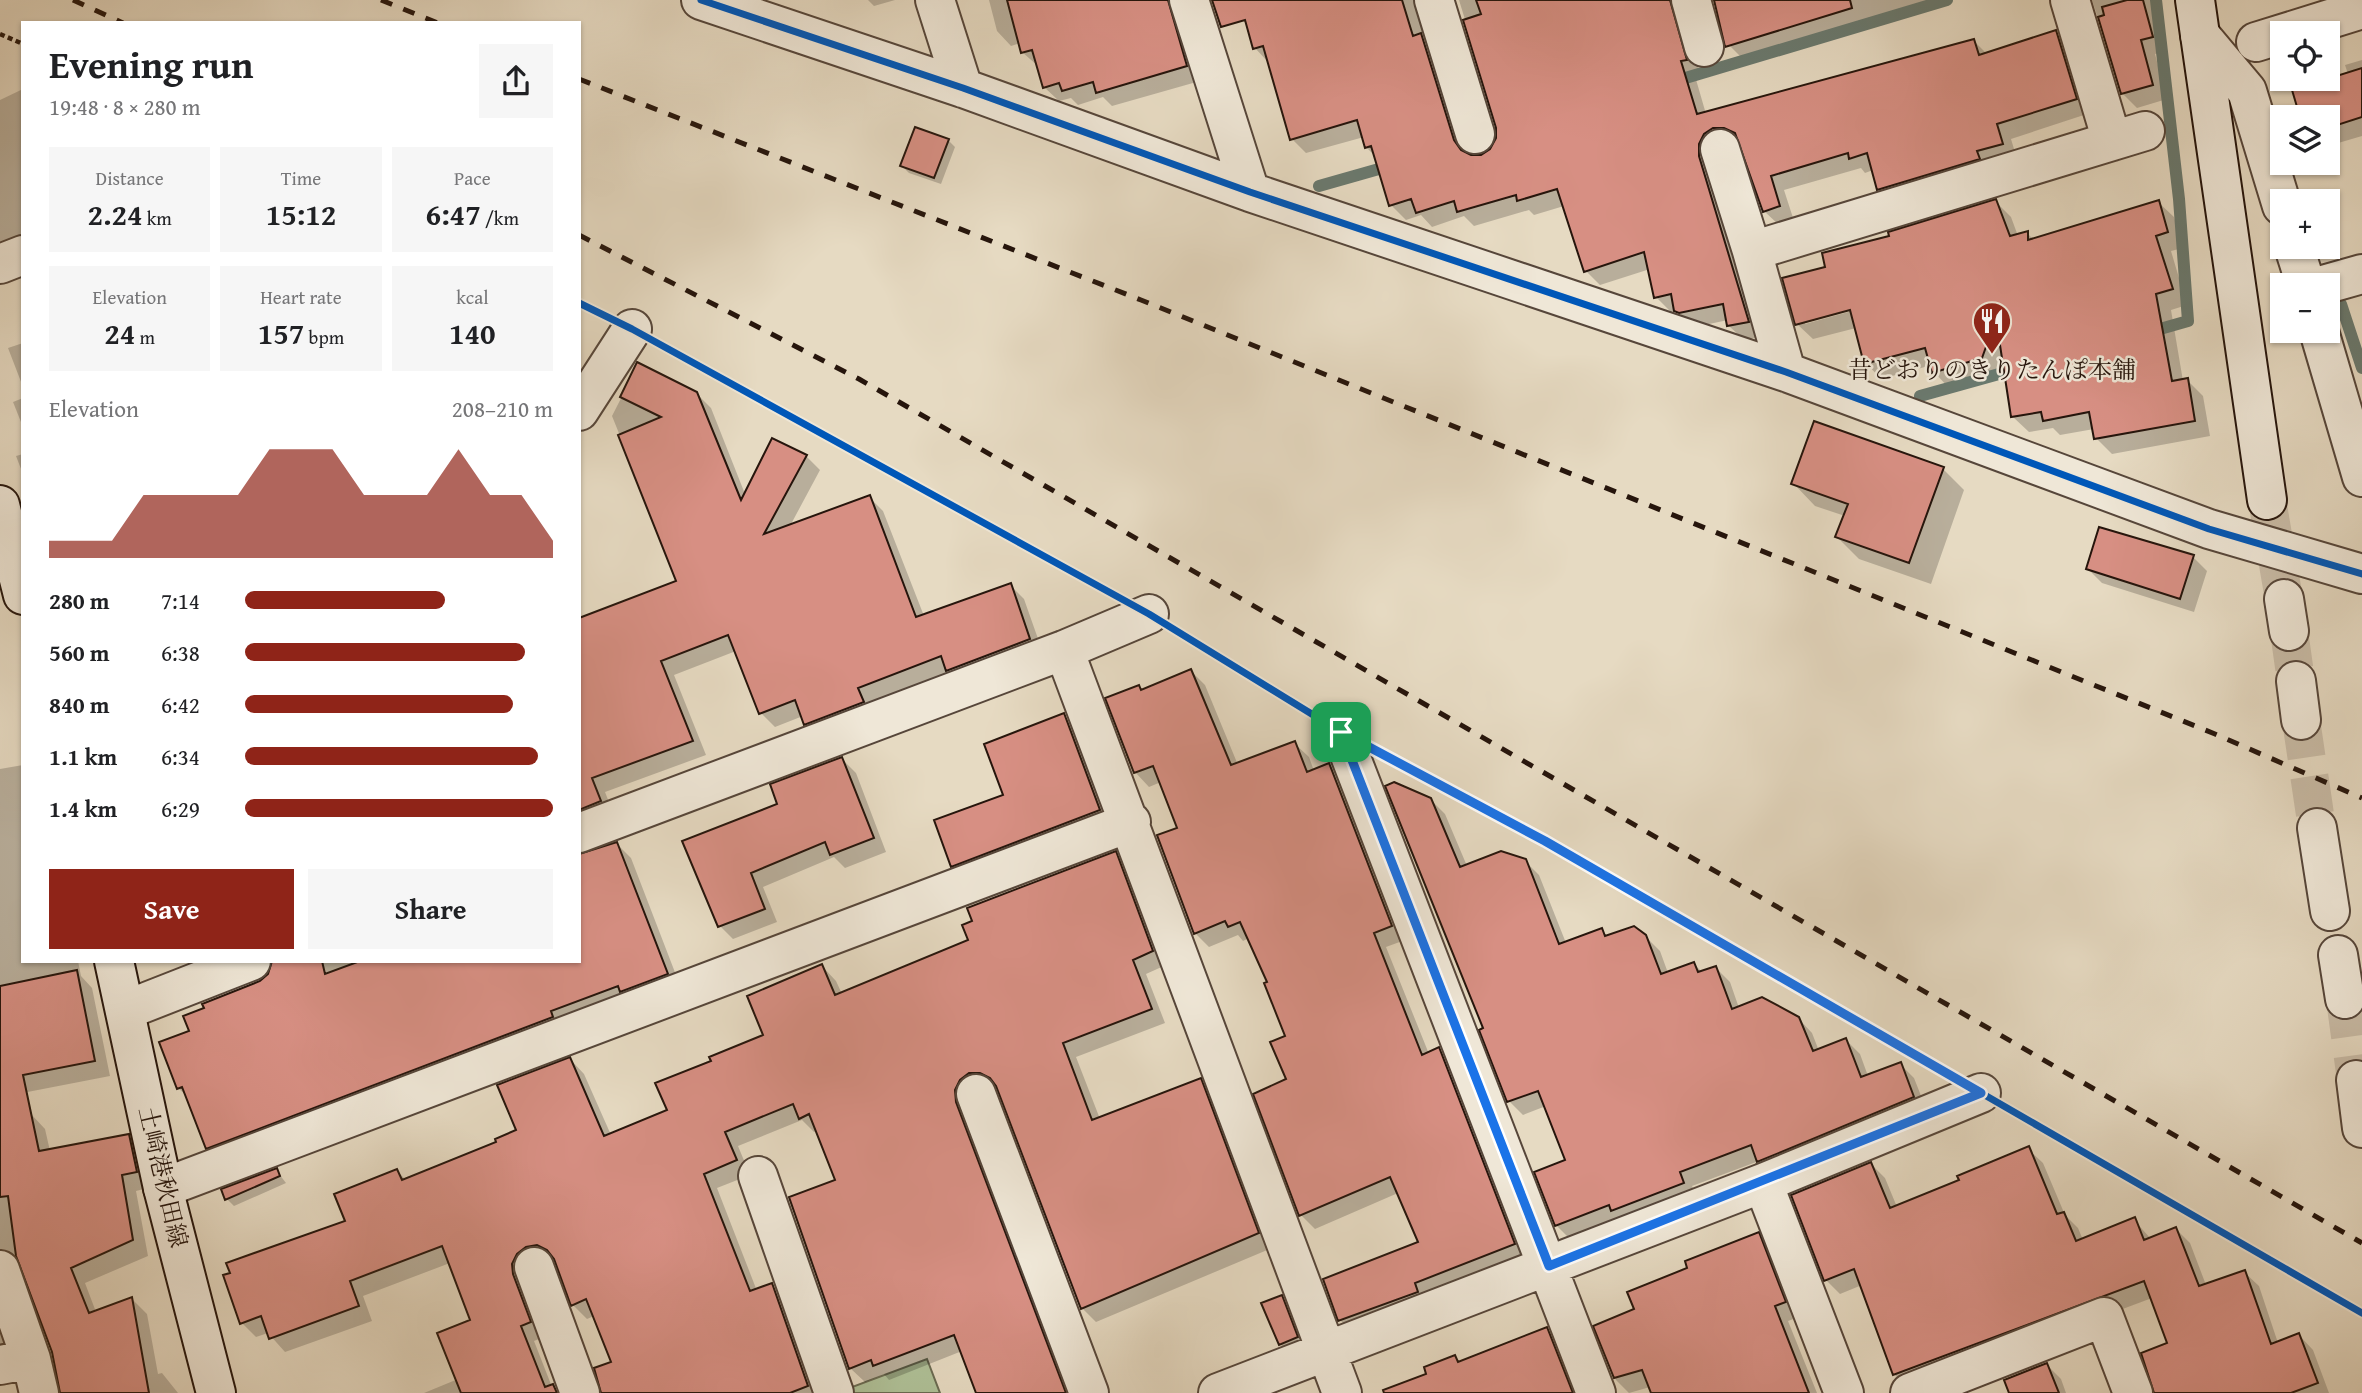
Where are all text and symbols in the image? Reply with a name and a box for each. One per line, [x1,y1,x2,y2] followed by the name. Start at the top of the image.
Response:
[2270,21,2340,343] map controls
[2270,21,2340,91] button: locate
[49,36,253,92] text: Evening run
[479,44,553,118] button: share
[49,90,201,123] text: 19:48 · 8 × 280 m
[2270,105,2340,175] button: layers
[96,164,164,192] text: Distance
[281,164,321,192] text: Time
[454,164,491,192] text: Pace
[2270,189,2340,259] button: +
[87,192,143,236] text: 2.24
[266,192,336,236] text: 15:12
[426,192,481,236] text: 6:47
[143,204,172,232] text: km
[481,204,519,232] text: /km
[2270,273,2340,343] button: −
[92,283,167,311] text: Elevation
[260,283,342,311] text: Heart rate
[456,283,489,311] text: kcal
[1971,300,2013,355] restaurant icon: 昔どおりのきりたんぽ本舗
[104,311,135,355] text: 24
[258,311,304,355] text: 157
[449,311,496,355] text: 140
[135,323,155,351] text: m
[304,323,344,351] text: bpm
[1848,352,2136,387] place label: 昔どおりのきりたんぽ本舗
[49,392,139,425] text: Elevation
[452,392,553,425] text: 208–210 m
[49,584,110,617] text: 280 m
[161,584,200,617] text: 7:14
[49,636,110,669] text: 560 m
[161,636,200,669] text: 6:38
[49,688,110,721] text: 840 m
[161,688,200,721] text: 6:42
[1311,702,1371,762] pin
[1322,713,1360,751] icon: arrive
[49,740,117,773] text: 1.1 km
[161,740,200,773] text: 6:34
[49,792,117,825] text: 1.4 km
[161,792,200,825] text: 6:29
[49,869,294,949] button: Save
[308,869,553,949] button: Share
[130,1103,197,1251] street label: 土崎港秋田線

